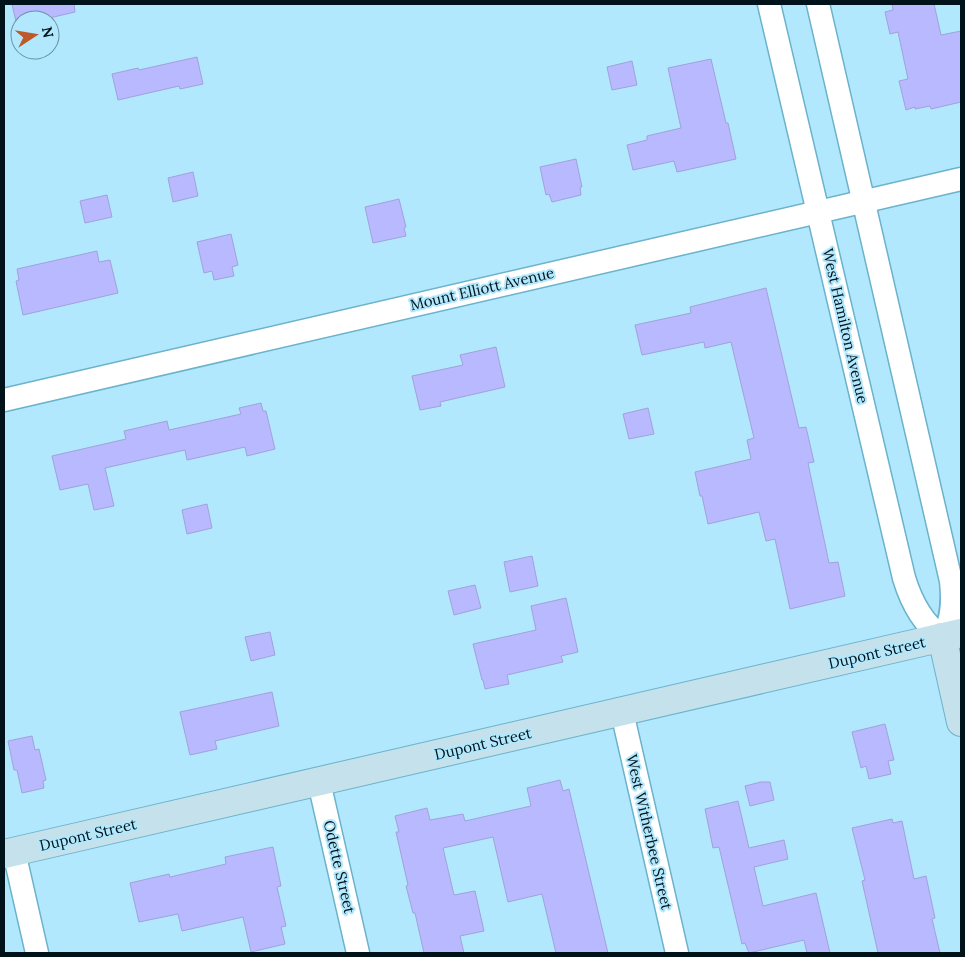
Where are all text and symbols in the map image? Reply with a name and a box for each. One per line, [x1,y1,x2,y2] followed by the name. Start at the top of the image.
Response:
[10,10,60,60] north arrow
[38,25,58,40] text: N
[818,246,873,405] street label: West Hamilton Avenue
[408,263,556,314] street label: Mount Elliott Avenue
[826,632,927,673] street label: Dupont Street
[432,723,533,764] street label: Dupont Street
[622,752,677,912] street label: West Witherbee Street
[37,814,138,855] street label: Dupont Street
[320,818,359,916] street label: Odette Street

